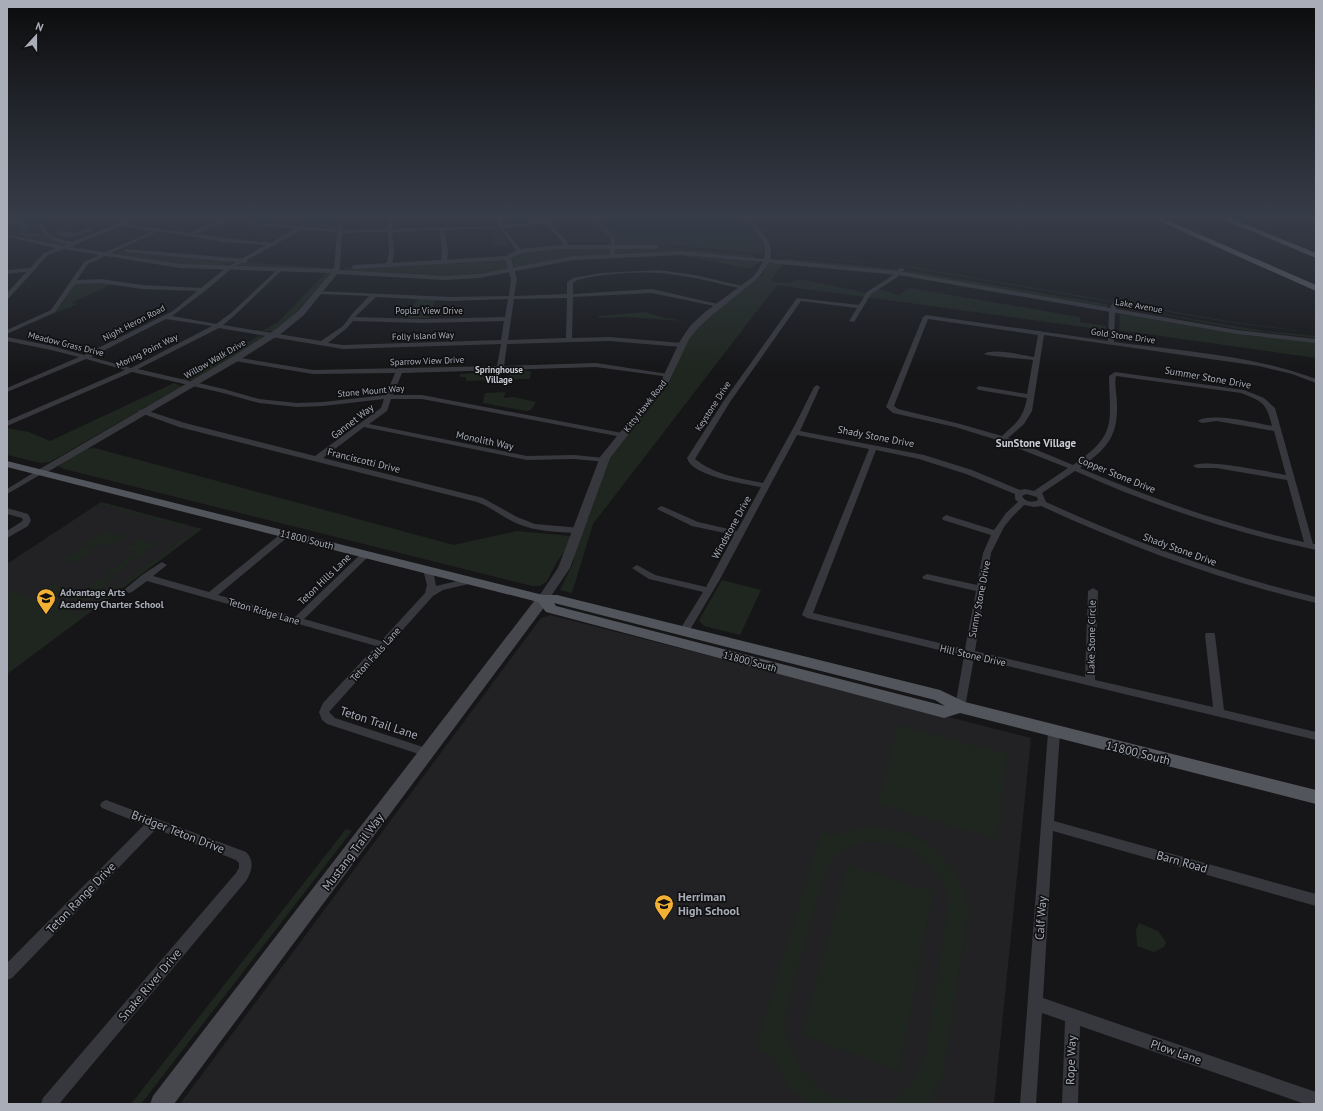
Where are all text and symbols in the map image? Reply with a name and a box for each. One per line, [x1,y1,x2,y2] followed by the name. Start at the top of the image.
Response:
[16,16,56,56] north arrow
[34,19,45,34] text: N
[1115,296,1164,315] street label: Lake Avenue
[101,302,167,343] street label: Night Heron Road
[395,305,463,316] street label: Poplar View Drive
[1090,326,1156,346] street label: Gold Stone Drive
[27,329,106,358] street label: Meadow Grass Drive
[392,329,455,342] street label: Folly Island Way
[114,330,180,370] street label: Moring Point Way
[182,336,248,381] street label: Willow Walk Drive
[390,354,465,367] street label: Sparrow View Drive
[1164,363,1252,392] street label: Summer Stone Drive
[475,364,523,385] district label: Springhouse Village
[621,377,668,434] street label: Kitty Hawk Road
[692,378,733,433] street label: Keystone Drive
[337,382,406,399] street label: Stone Mount Way
[328,401,377,442] street label: Gannet Way
[837,423,915,450] street label: Shady Stone Drive
[455,428,515,453] street label: Monolith Way
[996,436,1077,450] district label: SunStone Village
[326,445,402,476] street label: Franciscotti Drive
[1076,453,1157,496] street label: Copper Stone Drive
[709,493,754,561] street label: Windstone Drive
[279,527,335,552] street label: 11800 South
[1141,530,1219,569] street label: Shady Stone Drive
[295,551,354,608] street label: Teton Hills Lane
[966,559,993,639] street label: Sunny Stone Drive
[60,586,164,611] place label: Advantage Arts Academy Charter School
[35,587,57,615] school or university icon: Advantage Arts Academy Charter School
[227,595,301,628] street label: Teton Ridge Lane
[1084,600,1099,674] street label: Lake Stone Circle
[347,624,403,684] street label: Teton Falls Lane
[939,642,1007,669] street label: Hill Stone Drive
[722,648,778,675] street label: 11800 South
[338,703,420,742] street label: Teton Trail Lane
[1104,737,1172,768] street label: 11800 South
[130,807,227,856] street label: Bridger Teton Drive
[319,810,387,893] street label: Mustang Trail Way
[1155,847,1209,876] street label: Barn Road
[43,859,119,937] street label: Teton Range Drive
[678,889,740,918] place label: Herriman High School
[653,893,675,921] school or university icon: Herriman High School
[1031,895,1050,940] street label: Calf Way
[115,945,184,1024] street label: Snake River Drive
[1062,1035,1079,1085] street label: Rope Way
[1149,1036,1204,1067] street label: Plow Lane

